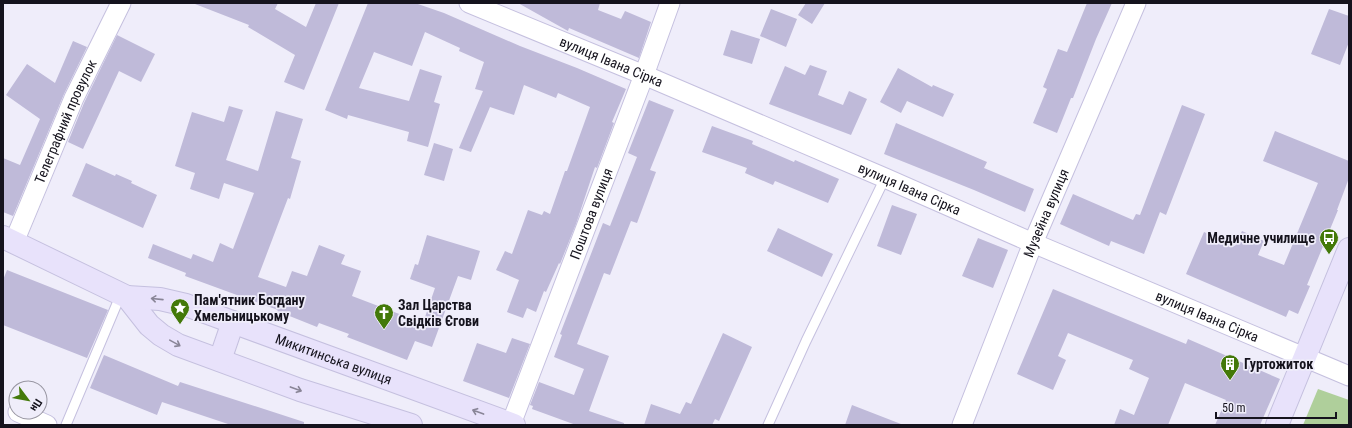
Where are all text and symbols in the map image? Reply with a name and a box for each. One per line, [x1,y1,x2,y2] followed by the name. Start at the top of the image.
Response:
[557,33,665,90] street label: вулиця Івана Сірка
[31,57,100,186] street label: Телеграфний провулок
[856,159,963,218] street label: вулиця Івана Сірка
[566,166,616,262] street label: Поштова вулиця
[1020,166,1072,260] street label: Музейна вулиця
[1318,227,1340,255] bus stop icon: Медичне училище
[1207,230,1315,246] place label: Медичне училище
[1153,288,1261,345] street label: вулиця Івана Сірка
[194,292,306,324] place label: Пам'ятник Богдану Хмельницькому
[151,295,164,303] one-way arrow
[169,297,191,325] place icon: Пам'ятник Богдану Хмельницькому
[398,297,479,329] place label: Зал Царства Свідків Єгови
[373,302,395,330] church icon: Зал Царства Свідків Єгови
[273,330,394,388] street label: Микитинська вулиця
[169,339,181,347] one-way arrow
[1219,353,1241,381] building icon: Гуртожиток
[1244,356,1313,372] place label: Гуртожиток
[8,380,48,420] north arrow
[290,386,303,393] one-way arrow
[1216,394,1336,420] scale bar
[27,396,45,414] text: Пн
[1222,401,1246,415] text: 50 m
[472,407,484,415] one-way arrow

